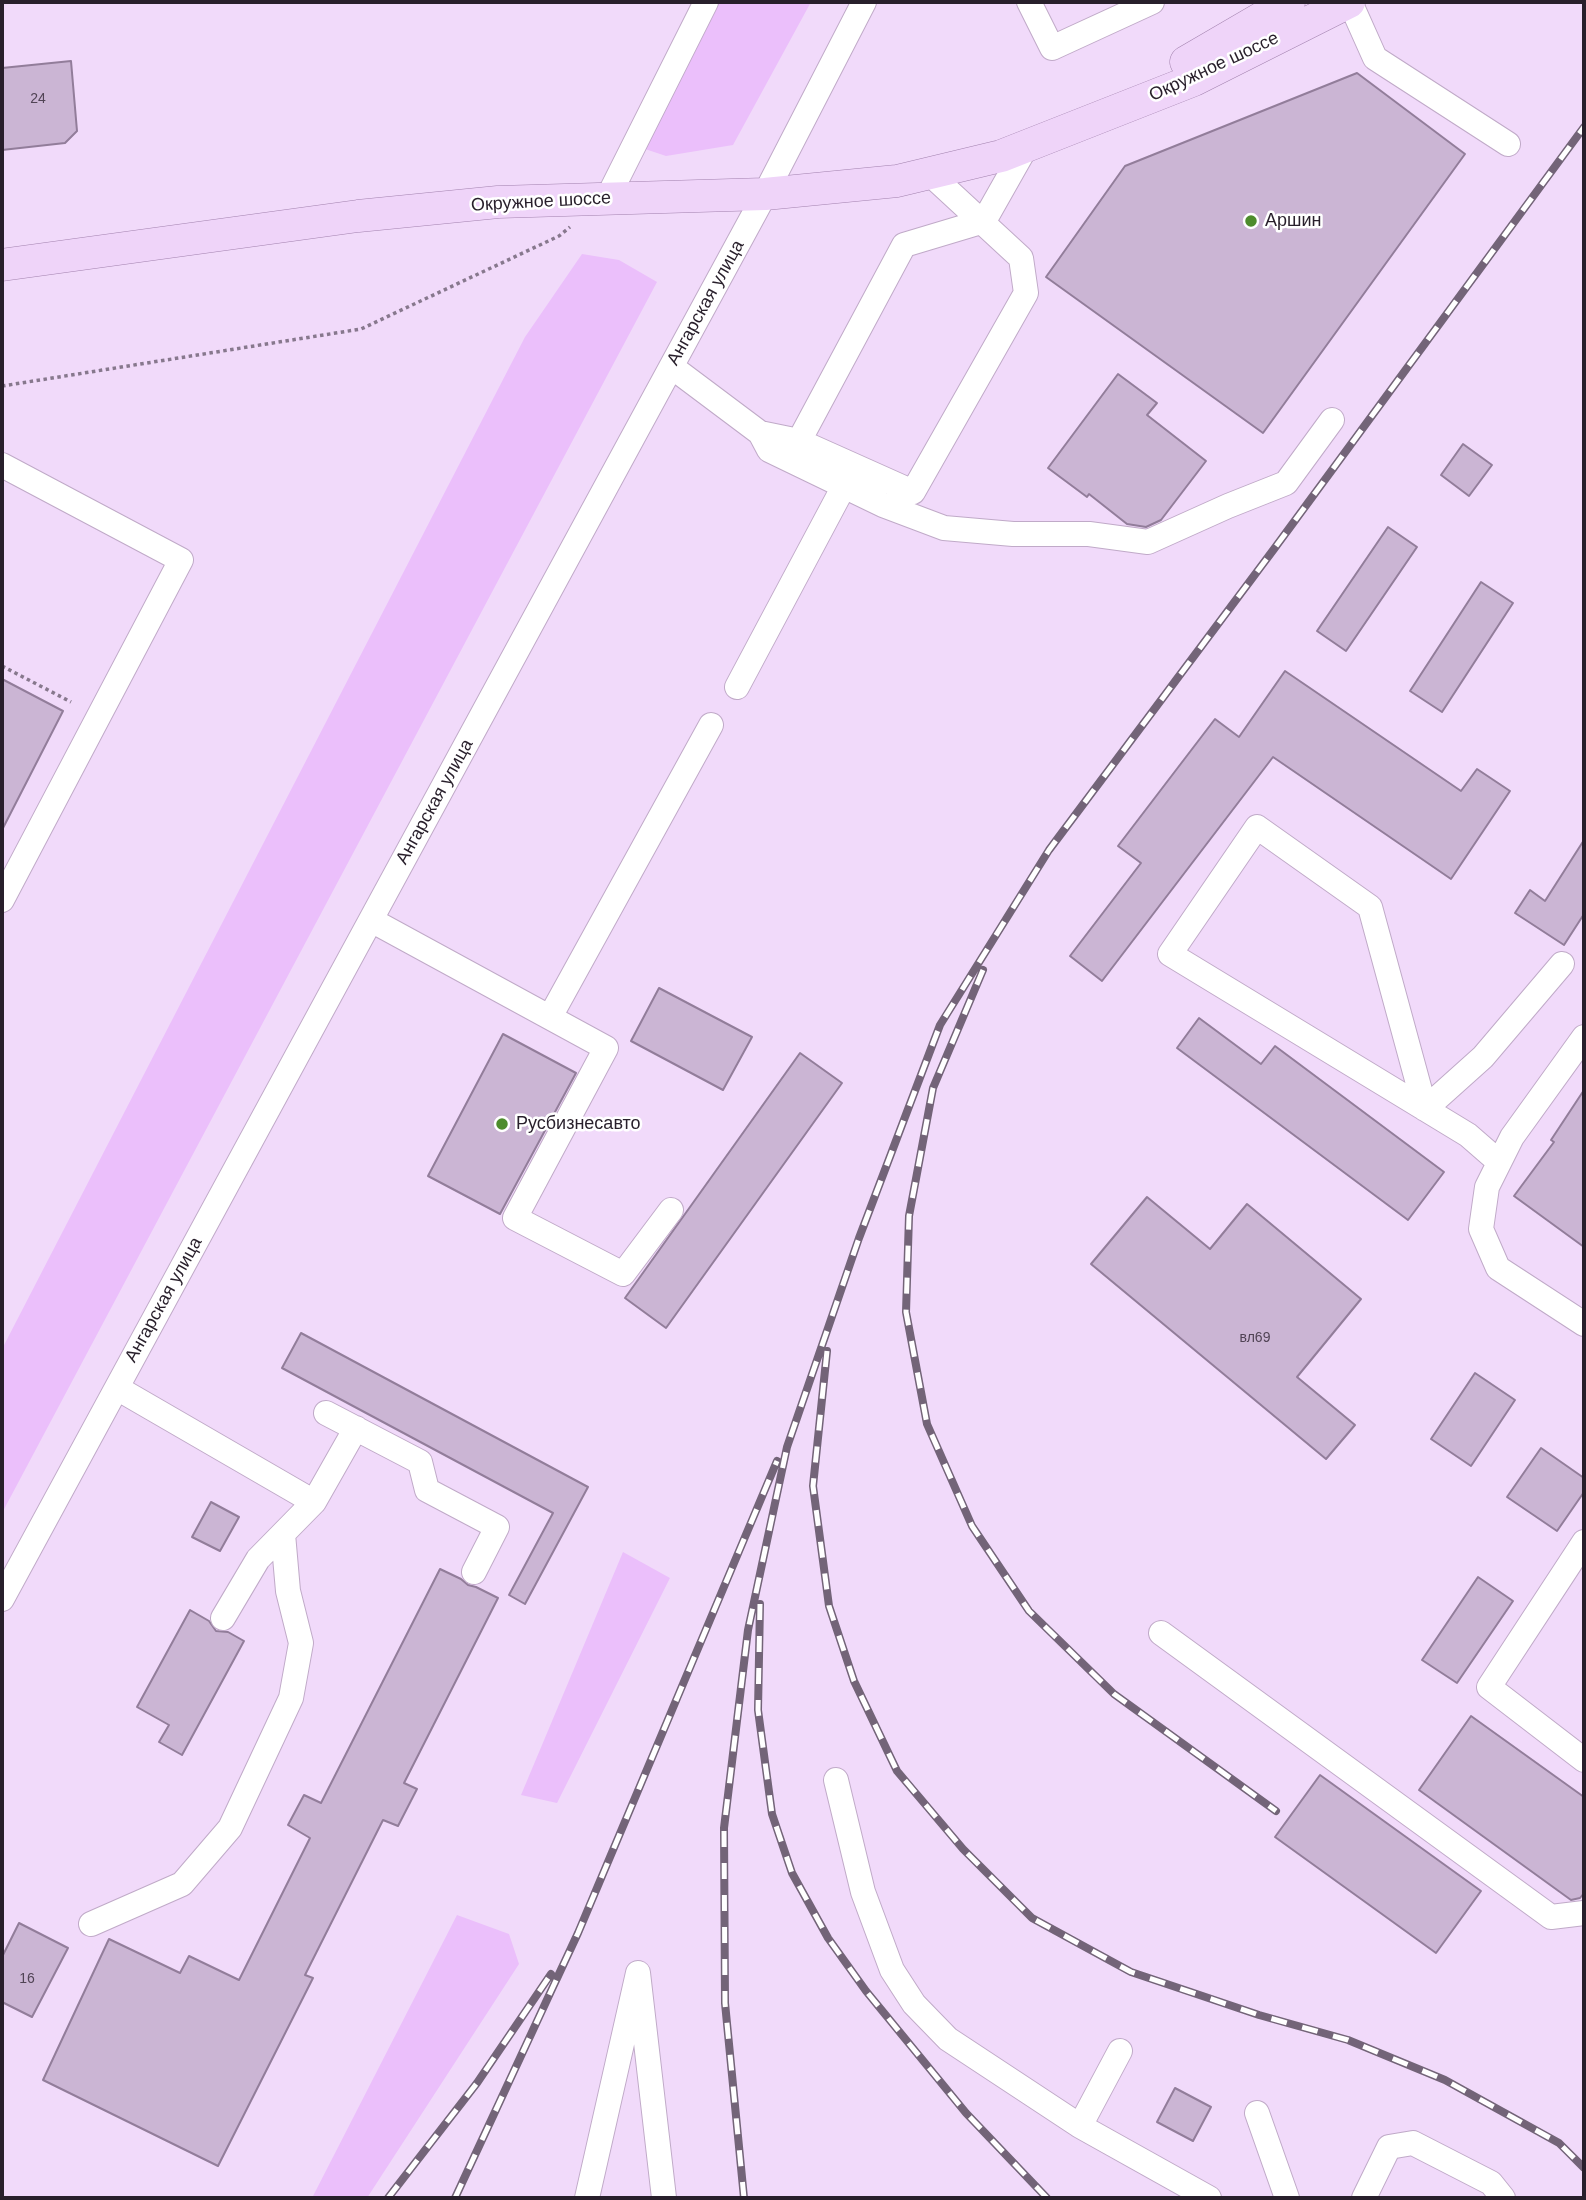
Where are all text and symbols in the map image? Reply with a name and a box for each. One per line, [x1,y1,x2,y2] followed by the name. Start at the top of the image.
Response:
[1146,28,1282,106] street label: Окружное шоссе
[30,91,46,107] house number: 24
[470,188,612,216] street label: Окружное шоссе
[1265,210,1321,232] place label: Аршин
[1243,213,1259,229] marker: Аршин
[663,237,749,369] street label: Ангарская улица
[392,736,478,868] street label: Ангарская улица
[516,1113,641,1135] place label: Русбизнесавто
[494,1116,510,1132] marker: Русбизнесавто
[121,1234,207,1366] street label: Ангарская улица
[1240,1330,1270,1346] house number: вл69
[19,1971,35,1987] house number: 16

